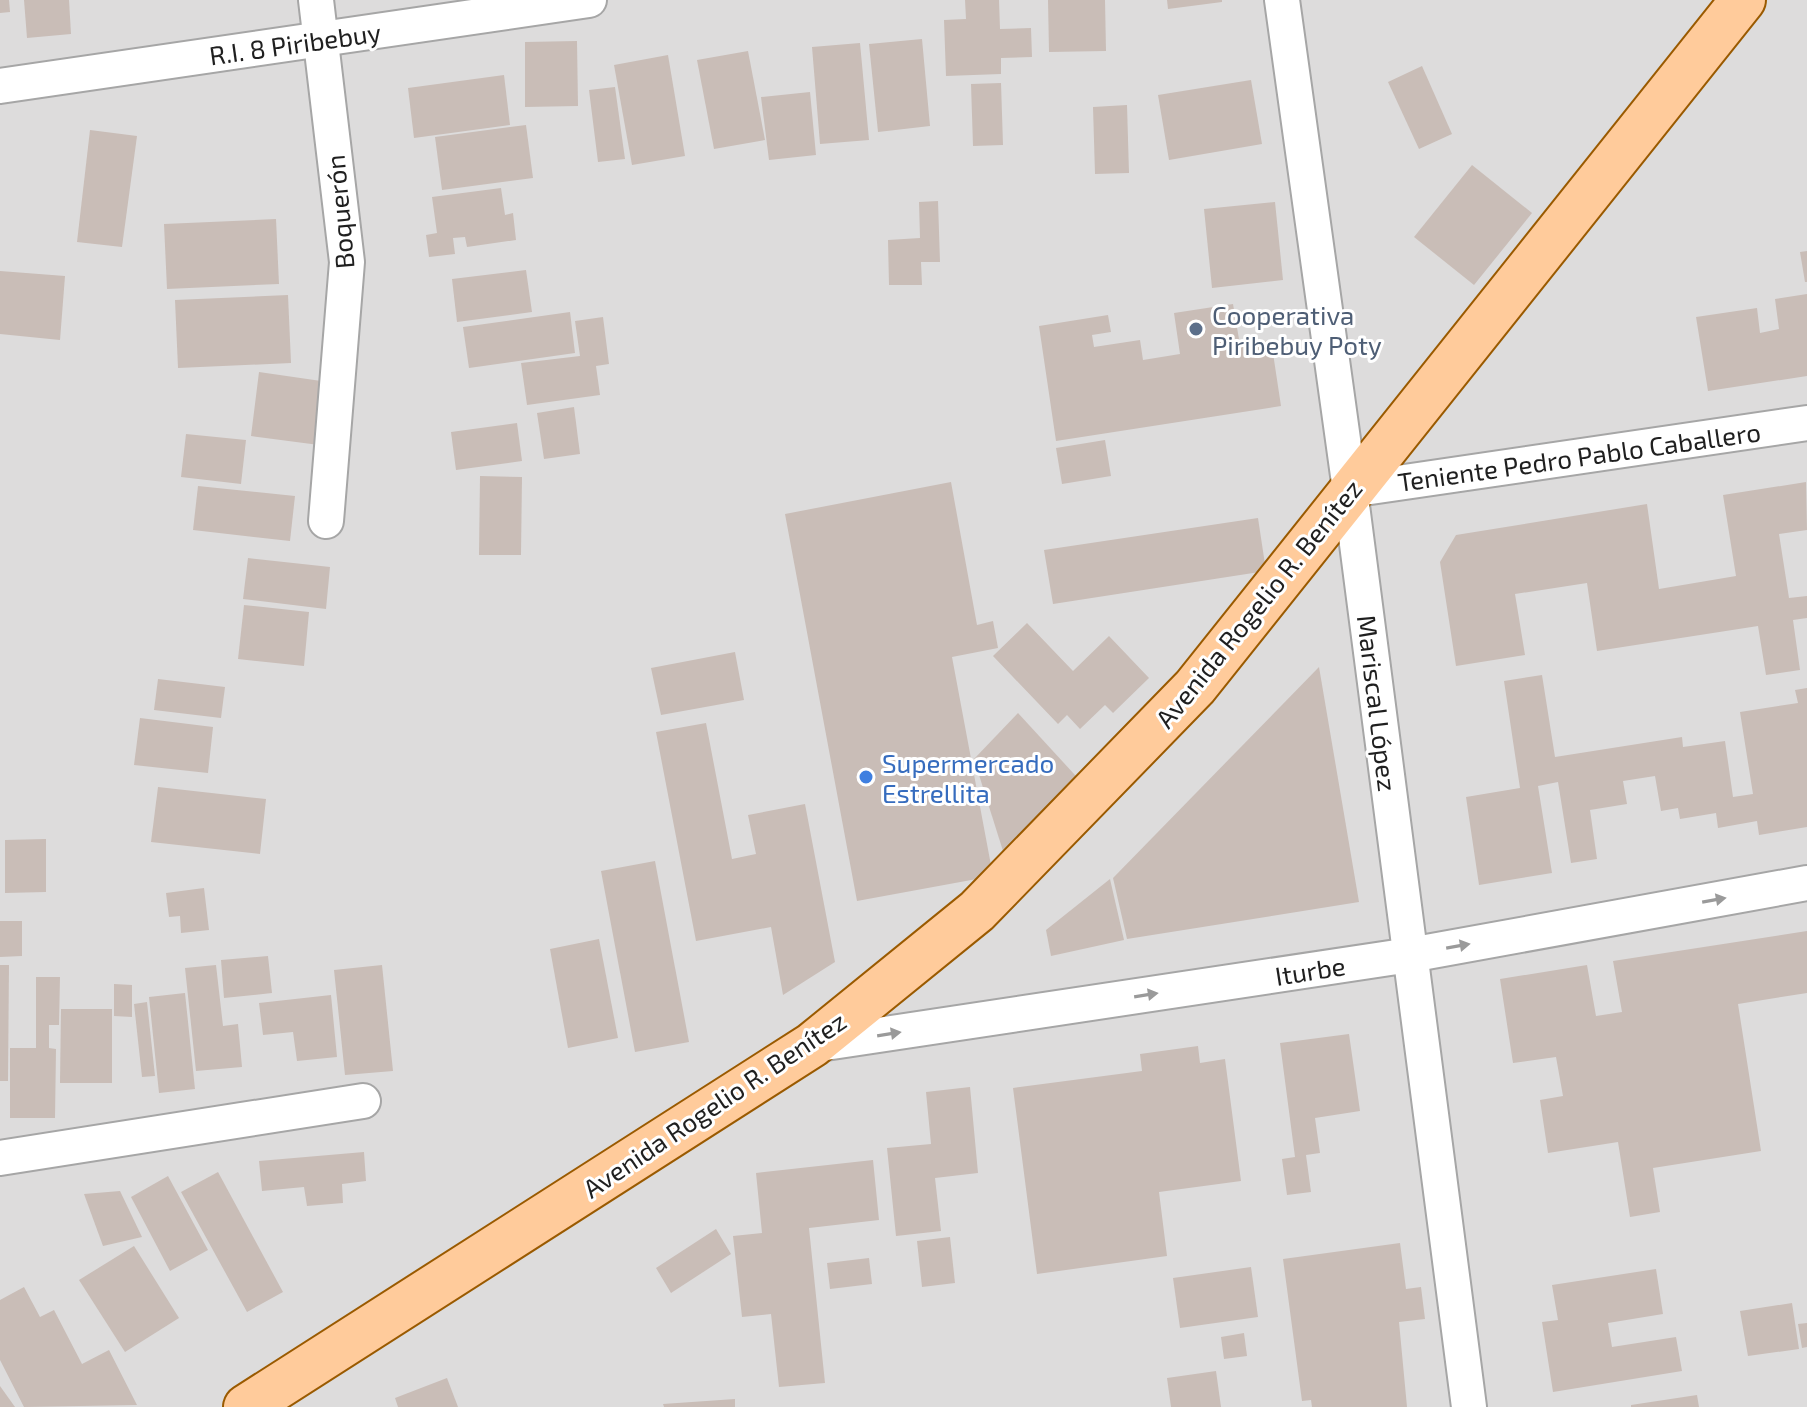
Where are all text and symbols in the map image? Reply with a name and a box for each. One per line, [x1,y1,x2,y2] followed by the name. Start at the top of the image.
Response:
[207,16,383,70] street label: R.I. 8 Piribebuy
[319,154,359,270] street label: Boquerón
[1212,299,1382,360] place label: Cooperativa Piribebuy Poty
[1187,320,1205,338] marker: Cooperativa Piribebuy Poty
[1396,415,1762,497] street label: Teniente Pedro Pablo Caballero
[1148,473,1368,733] street label: Avenida Rogelio R. Benítez
[1352,613,1404,793] street label: Mariscal López
[882,747,1054,808] place label: Supermercado Estrellita
[857,768,875,786] marker: Supermercado Estrellita
[1702,894,1727,906] one-way arrow
[1446,940,1471,952] one-way arrow
[1273,949,1347,991] street label: Iturbe
[1134,988,1159,1001] one-way arrow
[577,1004,851,1204] street label: Avenida Rogelio R. Benítez
[877,1027,902,1040] one-way arrow

